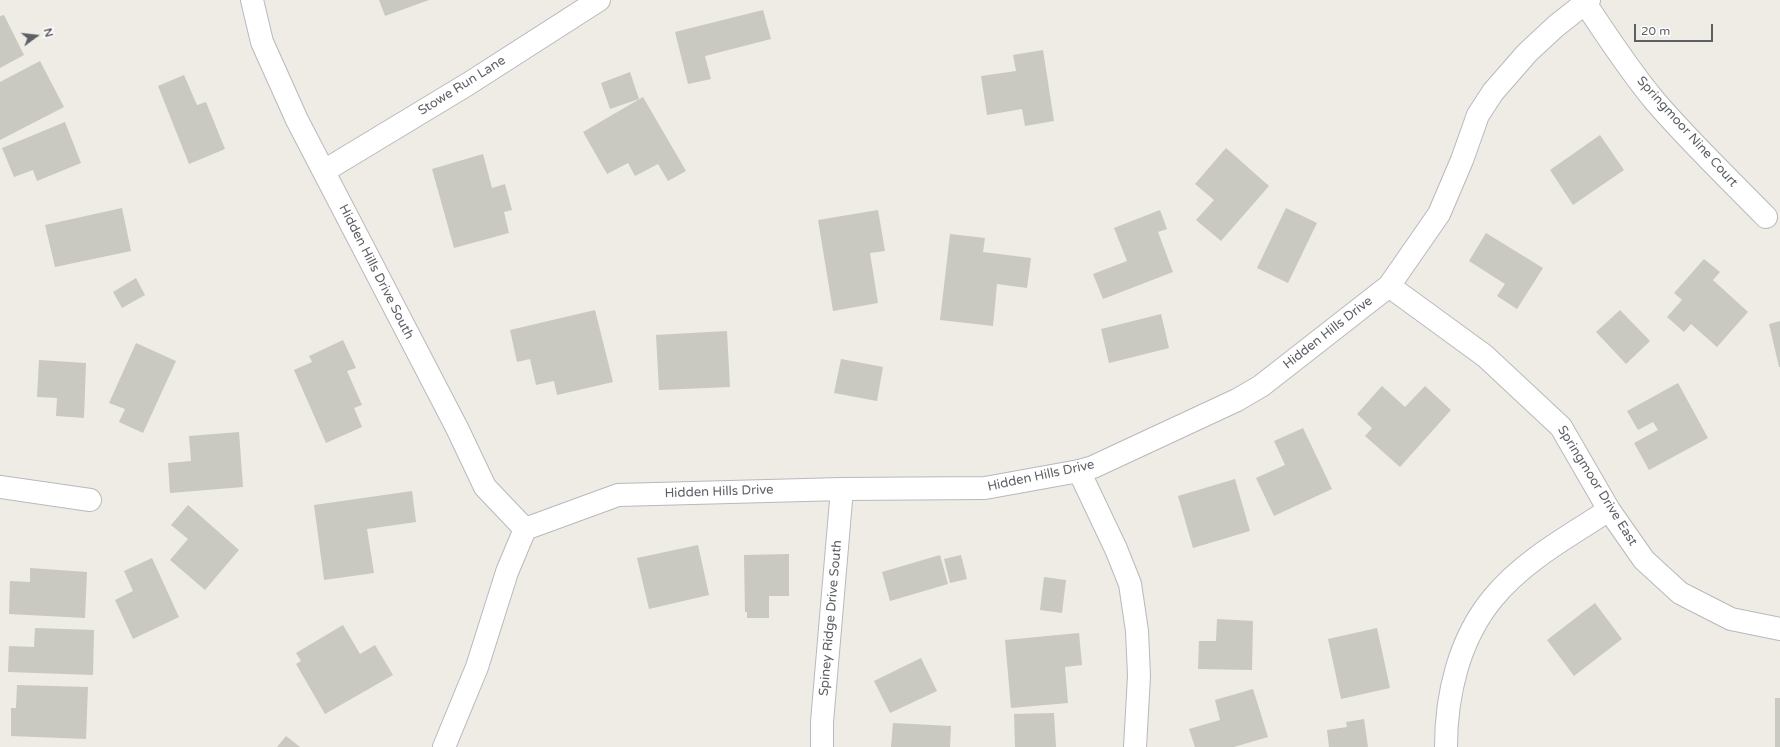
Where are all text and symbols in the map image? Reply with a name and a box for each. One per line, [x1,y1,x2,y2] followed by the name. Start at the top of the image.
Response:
[16,16,56,56] north arrow
[1636,16,1715,42] scale bar
[1641,24,1670,38] text: 20 m
[41,27,55,39] text: N
[416,53,508,119] street label: Stowe Run Lane
[1633,74,1741,190] street label: Springmoor Nine Court
[335,202,417,342] street label: Hidden Hills Drive South
[1280,293,1376,373] street label: Hidden Hills Drive
[1554,423,1640,549] street label: Springmoor Drive East
[986,457,1096,495] street label: Hidden Hills Drive
[664,482,774,502] street label: Hidden Hills Drive
[816,539,846,697] street label: Spiney Ridge Drive South

